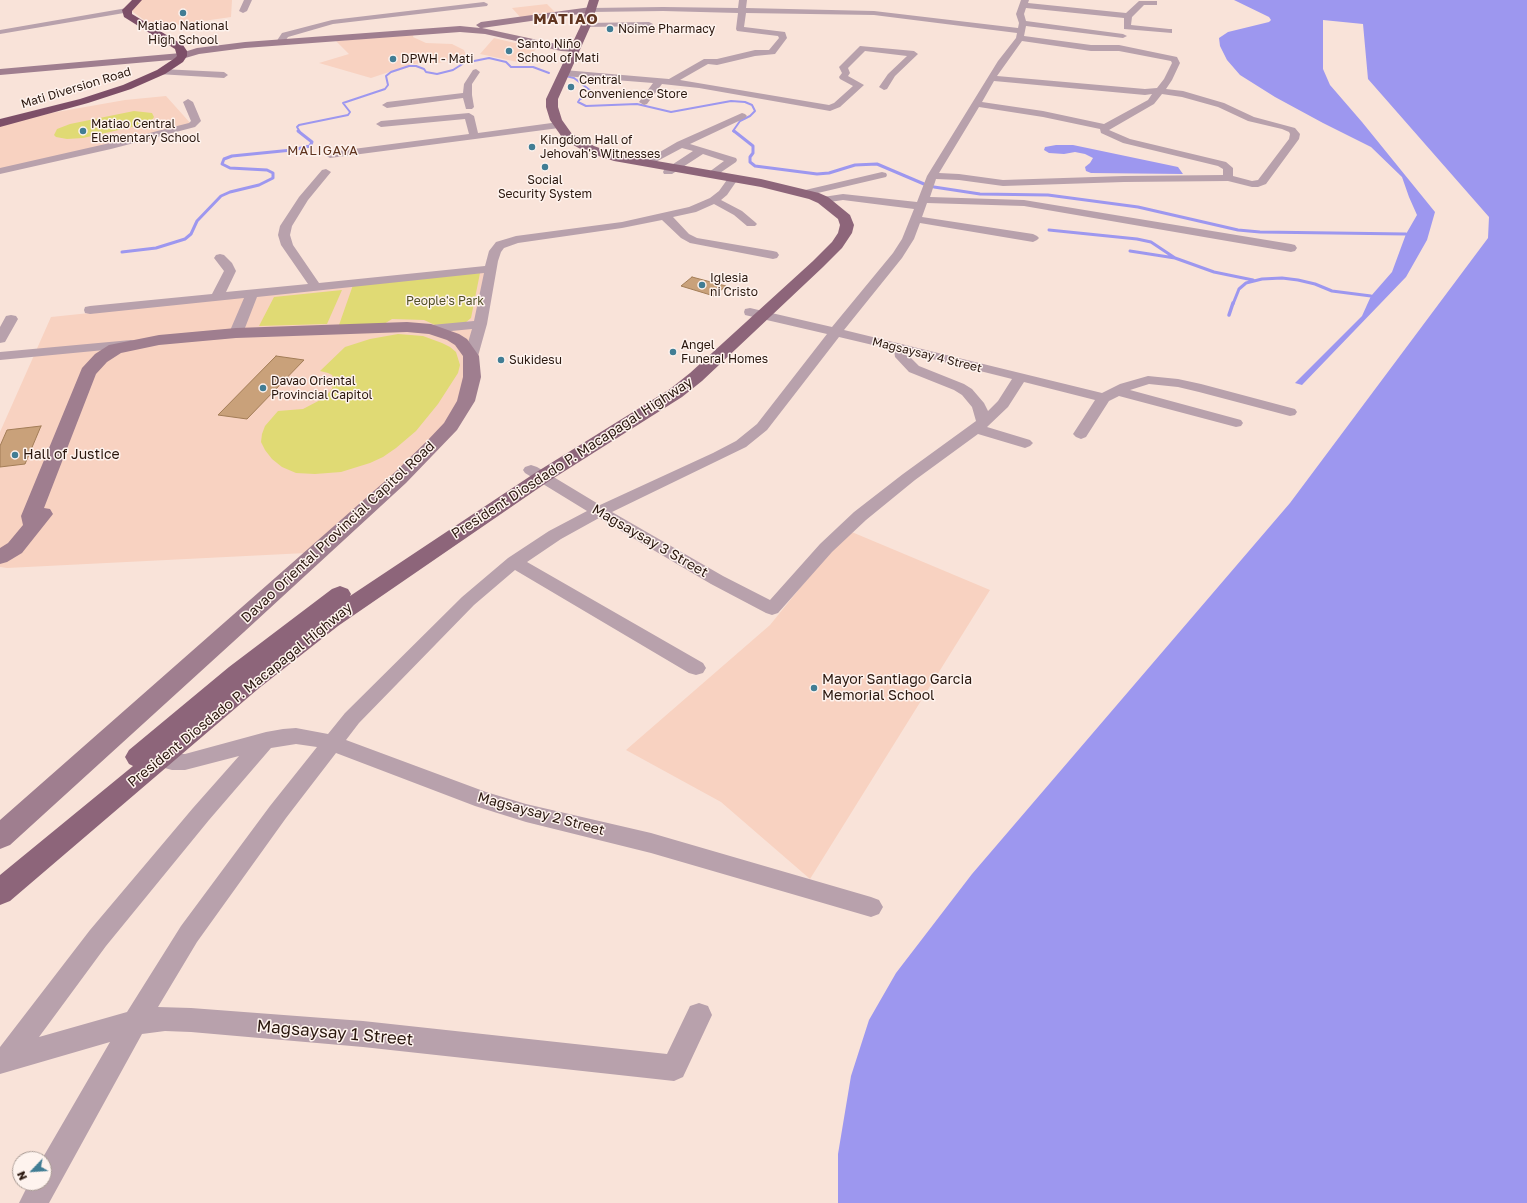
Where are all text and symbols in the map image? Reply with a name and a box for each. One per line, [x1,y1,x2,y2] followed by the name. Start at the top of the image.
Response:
[178,8,188,18] marker: Matiao National High School
[533,10,599,28] district label: MATIAO
[138,19,228,47] place label: Matiao National High School
[618,22,715,36] place label: Noime Pharmacy
[605,24,615,34] marker: Noime Pharmacy
[517,37,599,65] place label: Santo Niño School of Mati
[504,46,514,56] marker: Santo Niño School of Mati
[401,52,473,66] place label: DPWH - Mati
[388,54,398,64] marker: DPWH - Mati
[19,64,133,112] street label: Mati Diversion Road
[579,73,687,101] place label: Central Convenience Store
[566,82,576,92] marker: Central Convenience Store
[91,117,200,145] place label: Matiao Central Elementary School
[78,126,88,136] marker: Matiao Central Elementary School
[540,133,660,161] place label: Kingdom Hall of Jehovah's Witnesses
[527,142,537,152] marker: Kingdom Hall of Jehovah's Witnesses
[287,143,359,159] district label: MALIGAYA
[540,162,550,172] marker: Social Security System
[498,173,592,201] place label: Social Security System
[710,271,758,299] place label: Iglesia ni Cristo
[697,280,707,290] marker: Iglesia ni Cristo
[406,294,484,308] park label: People's Park
[871,334,983,376] street label: Magsaysay 4 Street
[681,338,768,366] place label: Angel Funeral Homes
[668,347,678,357] marker: Angel Funeral Homes
[509,353,562,367] place label: Sukidesu
[496,355,506,365] marker: Sukidesu
[271,374,372,402] place label: Davao Oriental Provincial Capitol
[448,374,696,542] street label: President Diosdado P. Macapagal Highway
[258,383,268,393] marker: Davao Oriental Provincial Capitol
[238,438,438,626] street label: Davao Oriental Provincial Capitol Road
[23,447,120,463] place label: Hall of Justice
[10,450,20,460] marker: Hall of Justice
[589,501,711,581] street label: Magsaysay 3 Street
[124,599,356,791] street label: President Diosdado P. Macapagal Highway
[822,672,972,704] place label: Mayor Santiago Garcia Memorial School
[809,683,819,693] marker: Mayor Santiago Garcia Memorial School
[476,789,606,839] street label: Magsaysay 2 Street
[256,1016,414,1050] street label: Magsaysay 1 Street
[12,1151,52,1191] north arrow
[14,1169,29,1182] text: N

